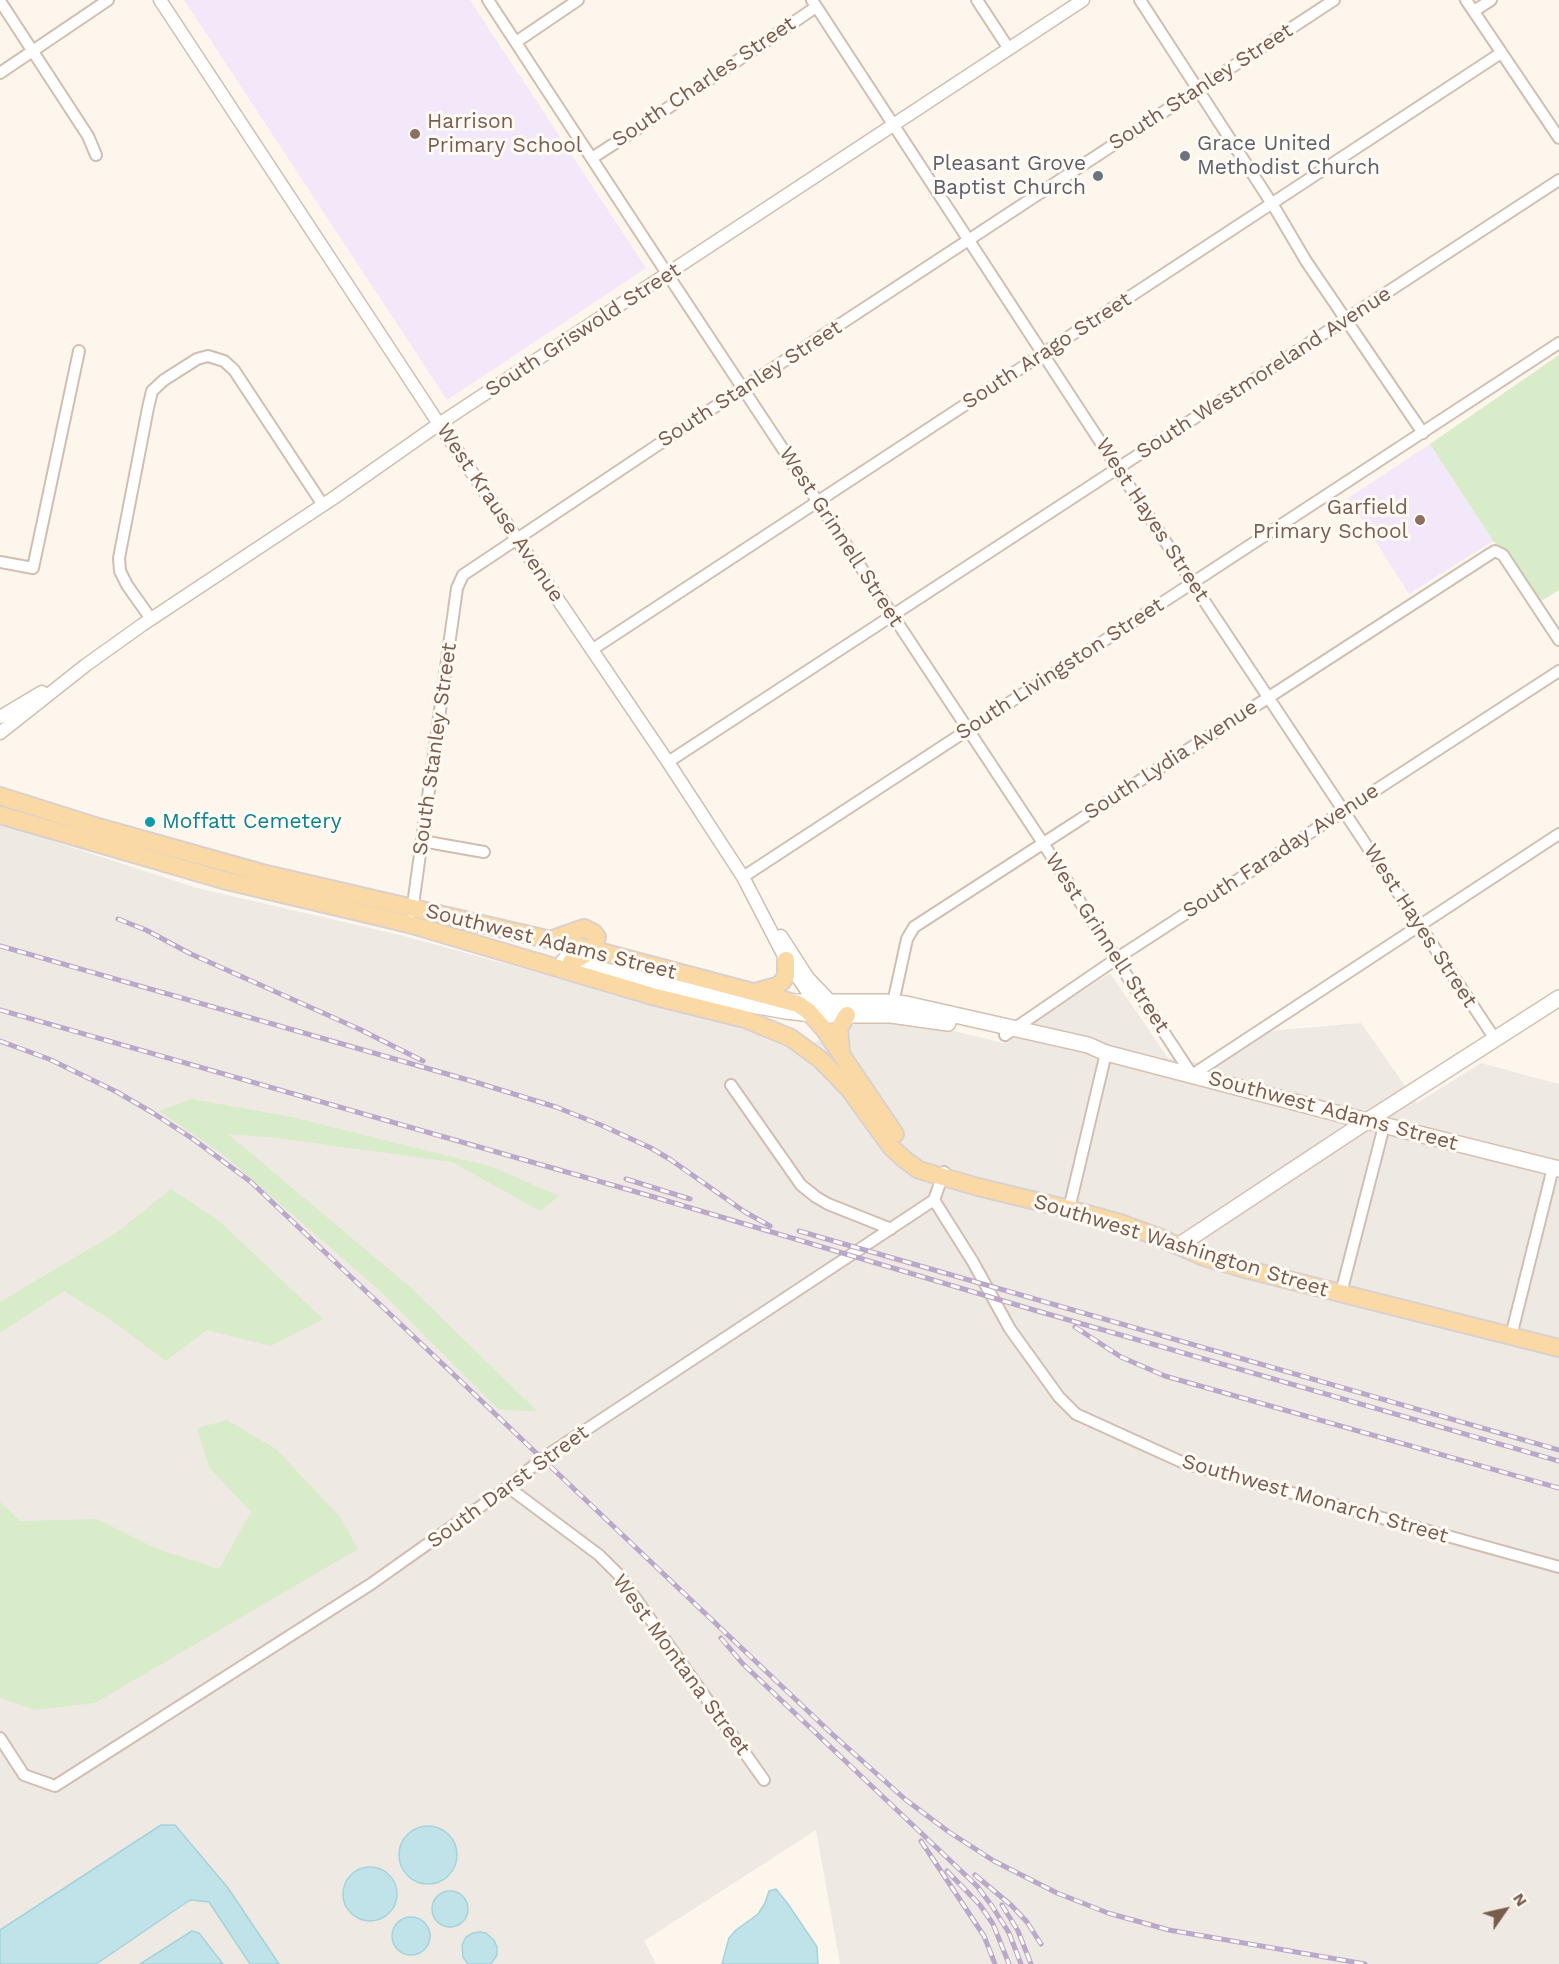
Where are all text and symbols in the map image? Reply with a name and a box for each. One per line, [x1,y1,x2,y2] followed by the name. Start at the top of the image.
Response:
[607,11,801,153] street label: South Charles Street
[1104,18,1298,156] street label: South Stanley Street
[427,109,582,159] place label: Harrison Primary School
[408,127,422,141] marker: Harrison Primary School
[1197,131,1380,181] place label: Grace United Methodist Church
[1178,149,1192,163] marker: Grace United Methodist Church
[932,151,1086,201] place label: Pleasant Grove Baptist Church
[1091,169,1105,183] marker: Pleasant Grove Baptist Church
[481,257,685,403] street label: South Griswold Street
[1132,281,1396,465] street label: South Westmoreland Avenue
[958,287,1136,415] street label: South Arago Street
[653,315,847,453] street label: South Stanley Street
[431,419,569,607] street label: West Krause Avenue
[1090,434,1214,606] street label: West Hayes Street
[773,442,909,632] street label: West Grinnell Street
[1253,495,1408,545] place label: Garfield Primary School
[1413,513,1427,527] marker: Garfield Primary School
[951,592,1169,746] street label: South Livingston Street
[408,641,462,857] street label: South Stanley Street
[1080,695,1262,825] street label: South Lydia Avenue
[1178,778,1384,924] street label: South Faraday Avenue
[162,809,342,835] place label: Moffatt Cemetery
[143,815,157,829] marker: Moffatt Cemetery
[1358,840,1482,1012] street label: West Hayes Street
[1039,848,1175,1038] street label: West Grinnell Street
[423,899,679,985] street label: Southwest Adams Street
[1206,1066,1460,1156] street label: Southwest Adams Street
[1031,1189,1331,1303] street label: Southwest Washington Street
[422,1420,594,1554] street label: South Darst Street
[1179,1449,1451,1549] street label: Southwest Monarch Street
[607,1570,755,1760] street label: West Montana Street
[1475,1880,1535,1940] north arrow
[1509,1889,1532,1910] text: N

